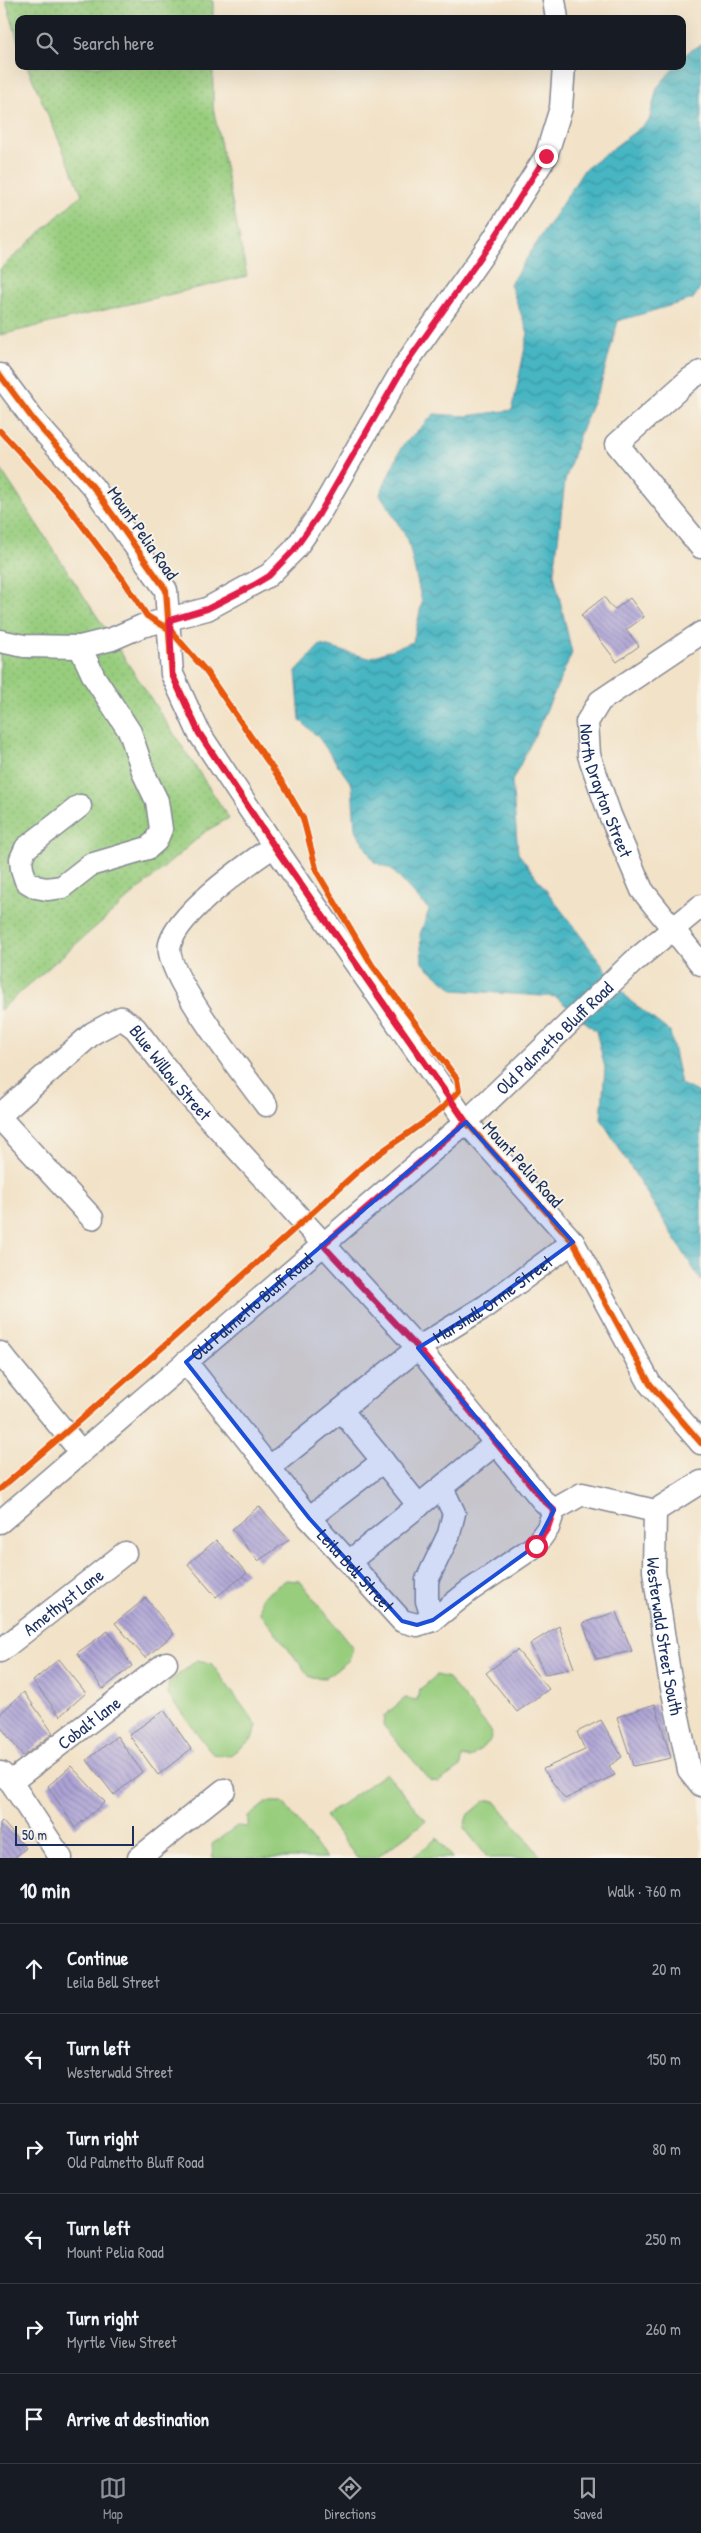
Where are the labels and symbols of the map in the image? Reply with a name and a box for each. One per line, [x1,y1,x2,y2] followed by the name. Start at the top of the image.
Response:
[535,145,558,168] route end
[102,481,184,585] street label: Mount Pelia Road
[575,723,639,862] street label: North Drayton Street
[490,975,618,1100] street label: Old Palmetto Bluff Road
[124,1019,218,1126] street label: Blue Willow Street
[477,1115,569,1213] street label: Mount Pelia Road
[185,1247,318,1366] street label: Old Palmetto Bluff Road
[427,1248,558,1349] street label: Marshall Orme Street
[312,1523,401,1618] street label: Leila Bell Street
[525,1535,548,1558] route start
[641,1557,690,1718] street label: Westerwald Street South
[17,1562,108,1641] street label: Amethyst Lane
[52,1690,126,1755] street label: Cobalt lane
[15,1823,134,1846] scale bar

